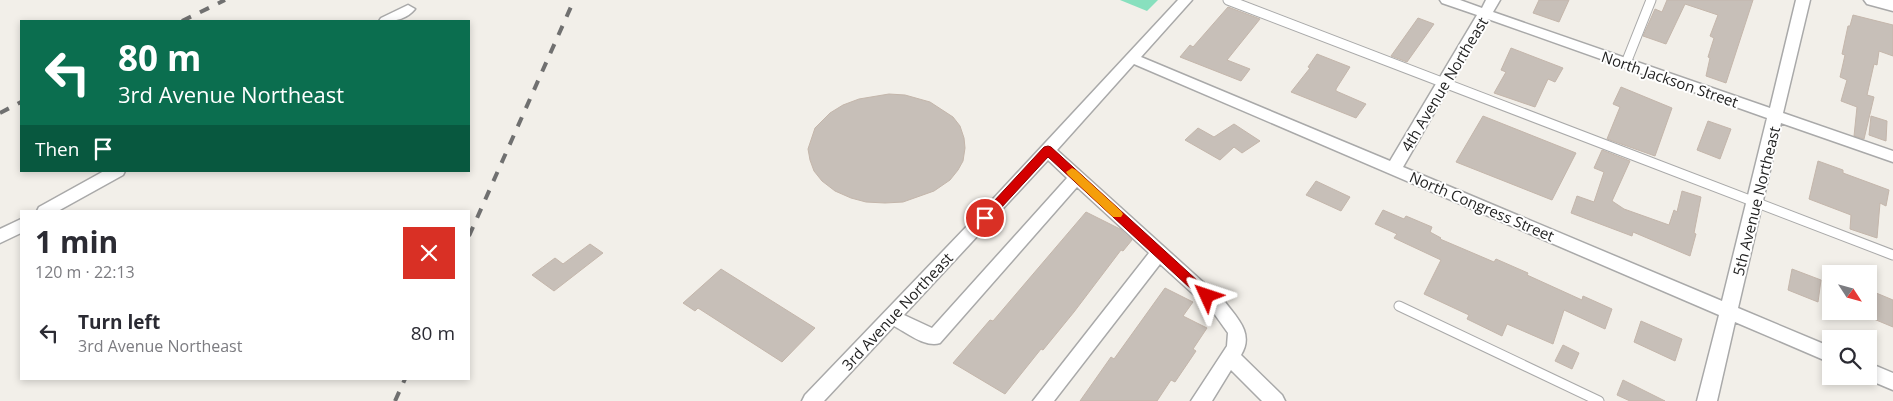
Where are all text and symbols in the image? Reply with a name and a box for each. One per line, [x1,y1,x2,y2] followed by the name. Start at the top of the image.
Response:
[1396,13,1492,155] street label: 4th Avenue Northeast
[118,34,201,81] text: 80 m
[35,40,100,105] icon: left
[1599,46,1741,112] street label: North Jackson Street
[118,79,344,109] text: 3rd Avenue Northeast
[1728,124,1784,278] street label: 5th Avenue Northeast
[89,135,117,163] icon: arrive
[35,136,79,162] text: Then
[1407,166,1557,246] street label: North Congress Street
[964,197,1006,239] pin
[971,204,999,232] icon: arrive
[35,221,118,262] text: 1 min
[403,227,455,279] button: close
[837,248,957,374] street label: 3rd Avenue Northeast
[35,261,135,283] text: 120 m · 22:13
[1822,265,1878,320] north arrow
[1822,265,1877,385] map controls
[1180,269,1232,321] position arrow
[78,309,160,335] text: Turn left
[35,319,63,347] icon: left
[411,320,455,346] text: 80 m
[1822,330,1877,385] button: search
[78,335,242,357] text: 3rd Avenue Northeast

